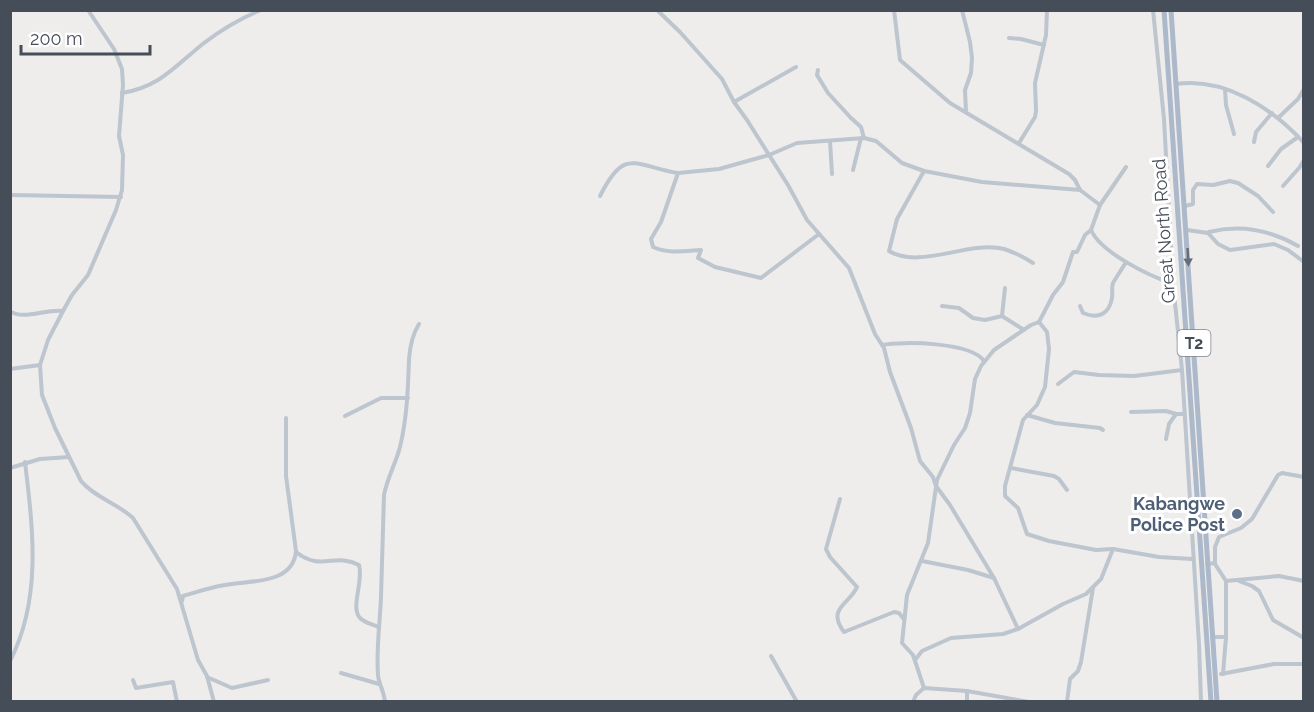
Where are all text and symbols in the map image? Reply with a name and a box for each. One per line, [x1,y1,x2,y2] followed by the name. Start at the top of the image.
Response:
[21,18,150,56] scale bar
[30,28,83,49] text: 200 m
[1148,158,1179,304] street label: Great North Road
[1184,248,1193,267] one-way arrow
[1178,330,1210,356] road number: T2
[1130,493,1225,535] place label: Kabangwe Police Post
[1230,507,1244,521] marker: Kabangwe Police Post

